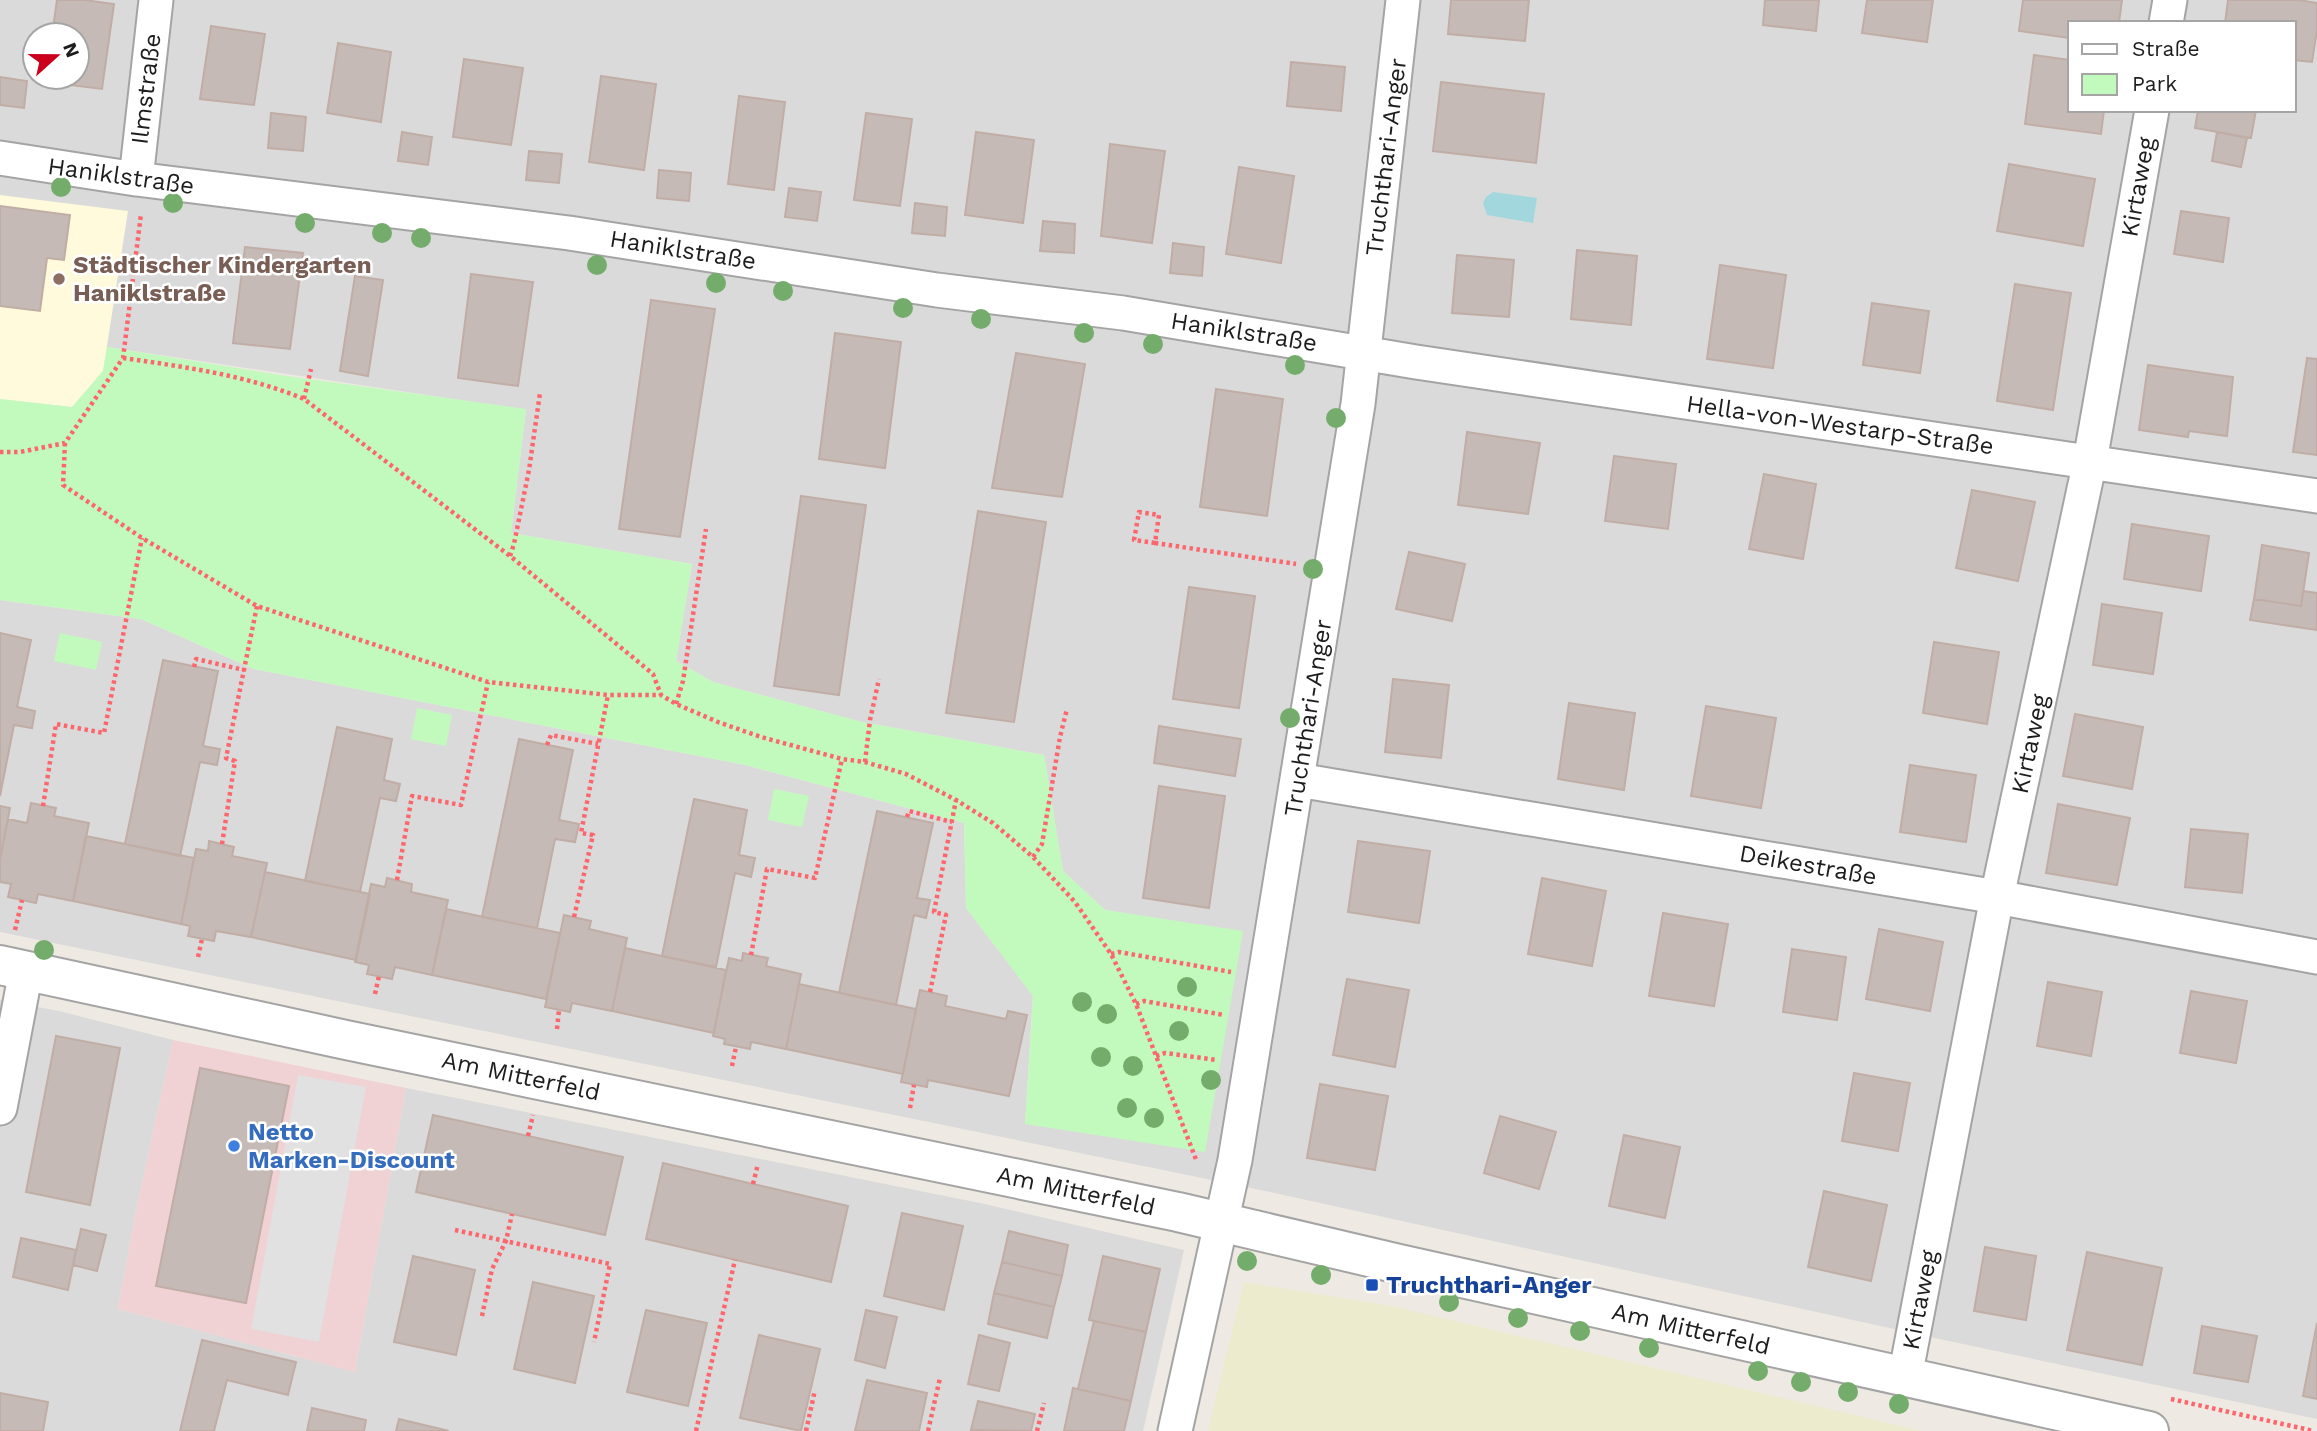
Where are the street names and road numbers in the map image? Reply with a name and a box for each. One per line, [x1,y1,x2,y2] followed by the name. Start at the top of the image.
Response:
[125,32,167,146] street label: Ilmstraße
[1360,56,1412,258] street label: Truchthari-Anger
[2115,135,2161,239] street label: Kirtaweg
[46,152,196,200] street label: Haniklstraße
[608,225,758,275] street label: Haniklstraße
[1169,307,1319,357] street label: Haniklstraße
[1685,390,1995,460] street label: Hella-von-Westarp-Straße
[1279,617,1337,819] street label: Truchthari-Anger
[2006,692,2054,796] street label: Kirtaweg
[1737,839,1879,891] street label: Deikestraße
[439,1046,603,1106] street label: Am Mitterfeld
[994,1161,1158,1221] street label: Am Mitterfeld
[1897,1248,1943,1352] street label: Kirtaweg
[1609,1297,1773,1361] street label: Am Mitterfeld

